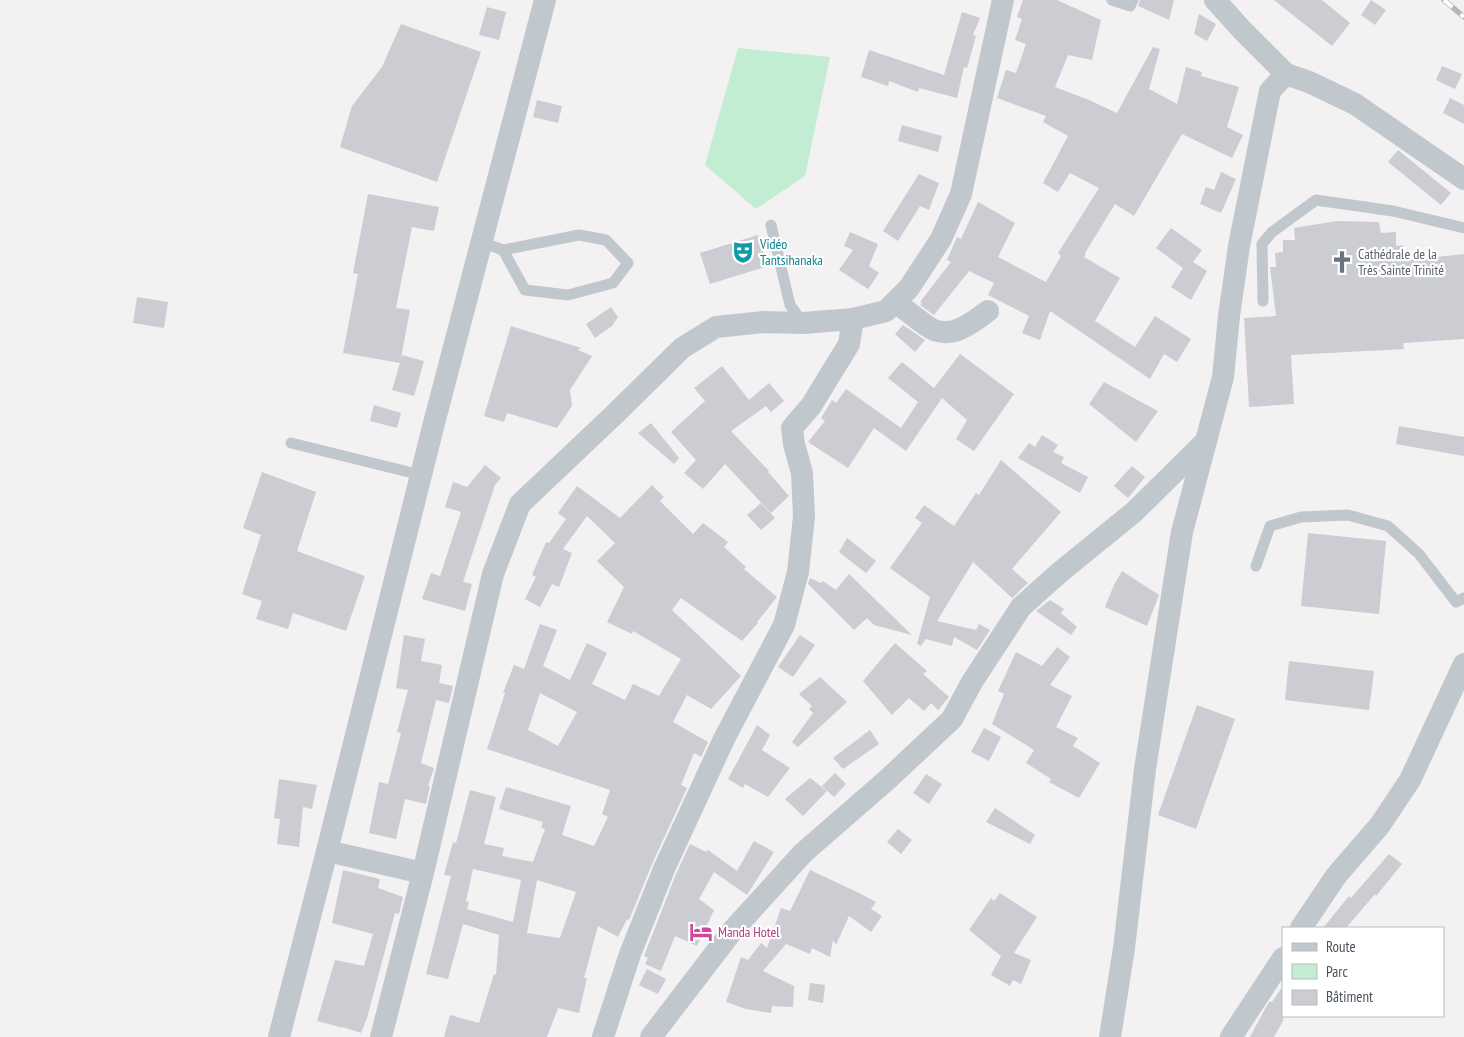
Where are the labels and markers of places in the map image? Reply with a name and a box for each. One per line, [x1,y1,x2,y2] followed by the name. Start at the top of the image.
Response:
[759,235,823,269] place label: Vidéo Tantsihanaka
[730,239,756,265] theatre icon: Vidéo Tantsihanaka
[1358,245,1444,279] place label: Cathédrale de la Très Sainte Trinité
[1329,249,1355,275] church icon: Cathédrale de la Très Sainte Trinité
[688,919,714,945] hotel icon: Manda Hotel
[718,923,780,941] place label: Manda Hotel

